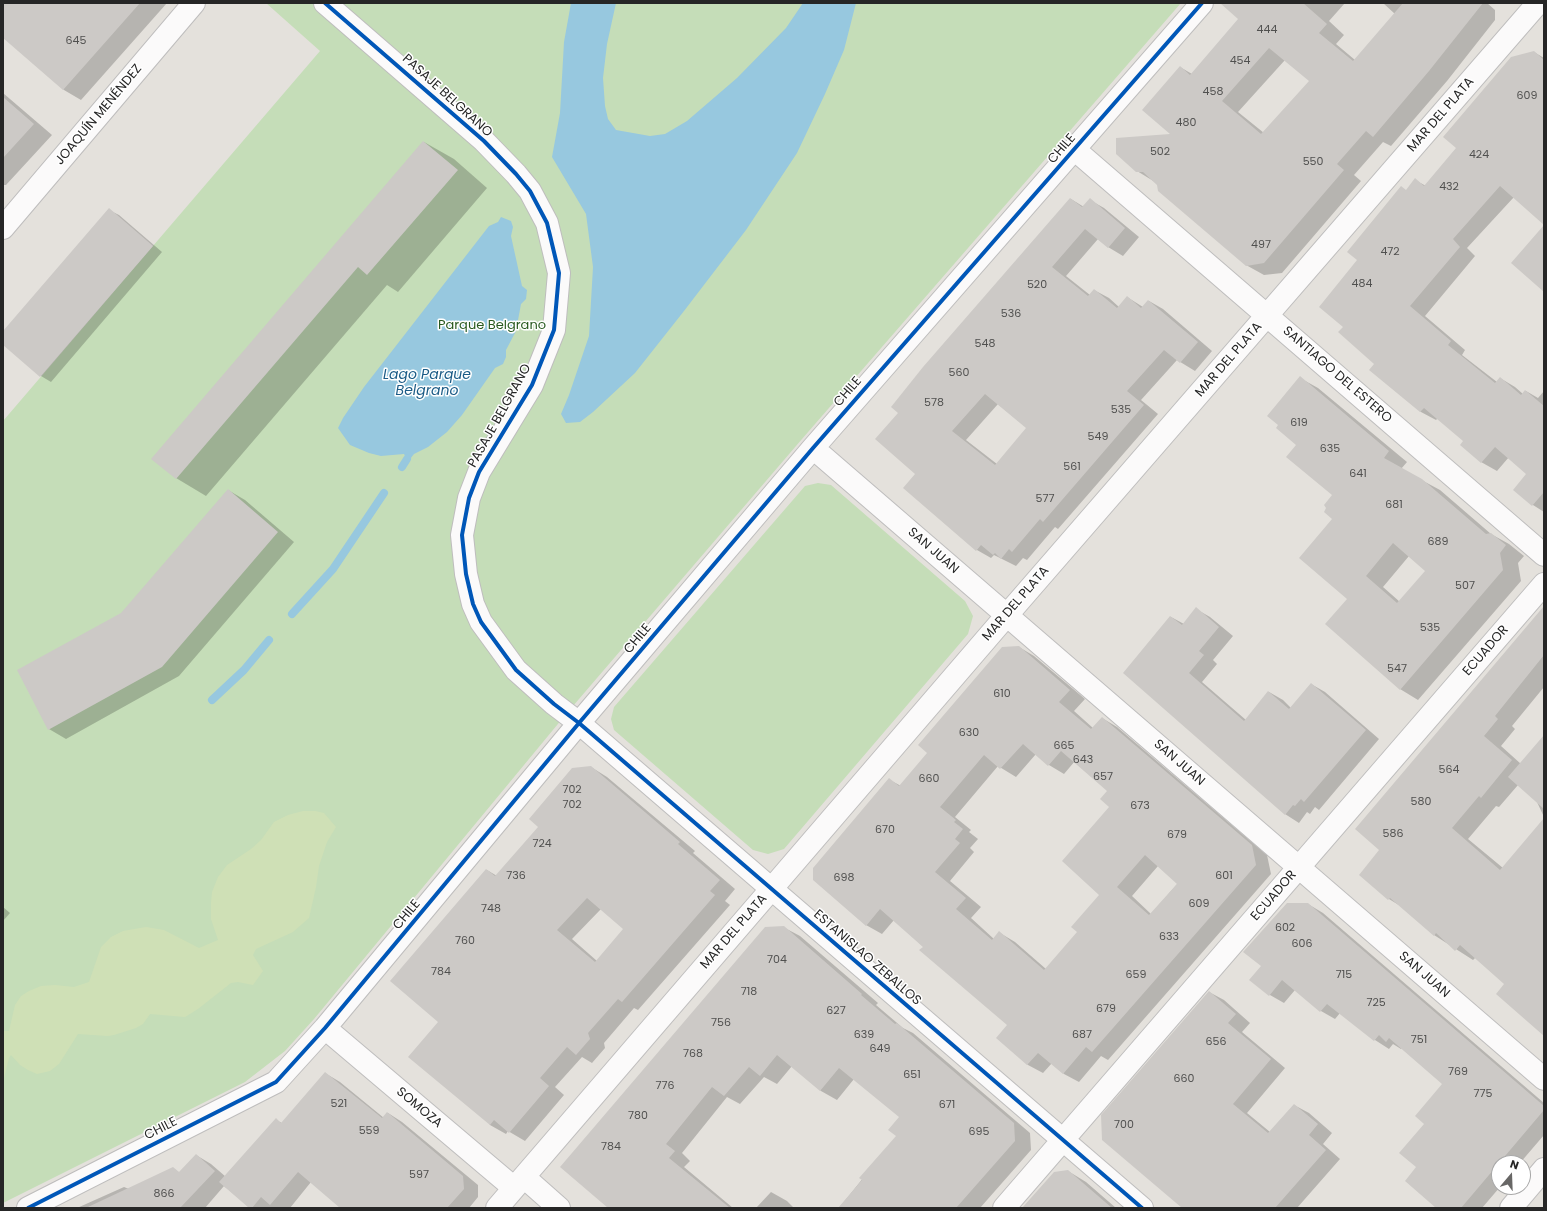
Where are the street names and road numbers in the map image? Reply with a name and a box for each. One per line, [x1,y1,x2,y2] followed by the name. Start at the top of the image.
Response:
[399,51,495,141] street label: PASAJE BELGRANO
[52,62,146,168] street label: JOAQUÍN MENÉNDEZ
[1404,74,1478,156] street label: MAR DEL PLATA
[1045,131,1079,167] street label: CHILE
[1192,319,1266,401] street label: MAR DEL PLATA
[1279,323,1395,427] street label: SANTIAGO DEL ESTERO
[465,361,535,471] street label: PASAJE BELGRANO
[831,374,865,410] street label: CHILE
[904,525,962,577] street label: SAN JUAN
[979,563,1053,645] street label: MAR DEL PLATA
[621,621,655,657] street label: CHILE
[1460,623,1512,679] street label: ECUADOR
[1150,737,1208,789] street label: SAN JUAN
[1248,868,1300,924] street label: ECUADOR
[697,891,771,973] street label: MAR DEL PLATA
[390,897,424,933] street label: CHILE
[810,907,924,1009] street label: ESTANISLAO ZEBALLOS
[1395,949,1453,1001] street label: SAN JUAN
[393,1084,445,1132] street label: SOMOZA
[142,1114,180,1144] street label: CHILE

